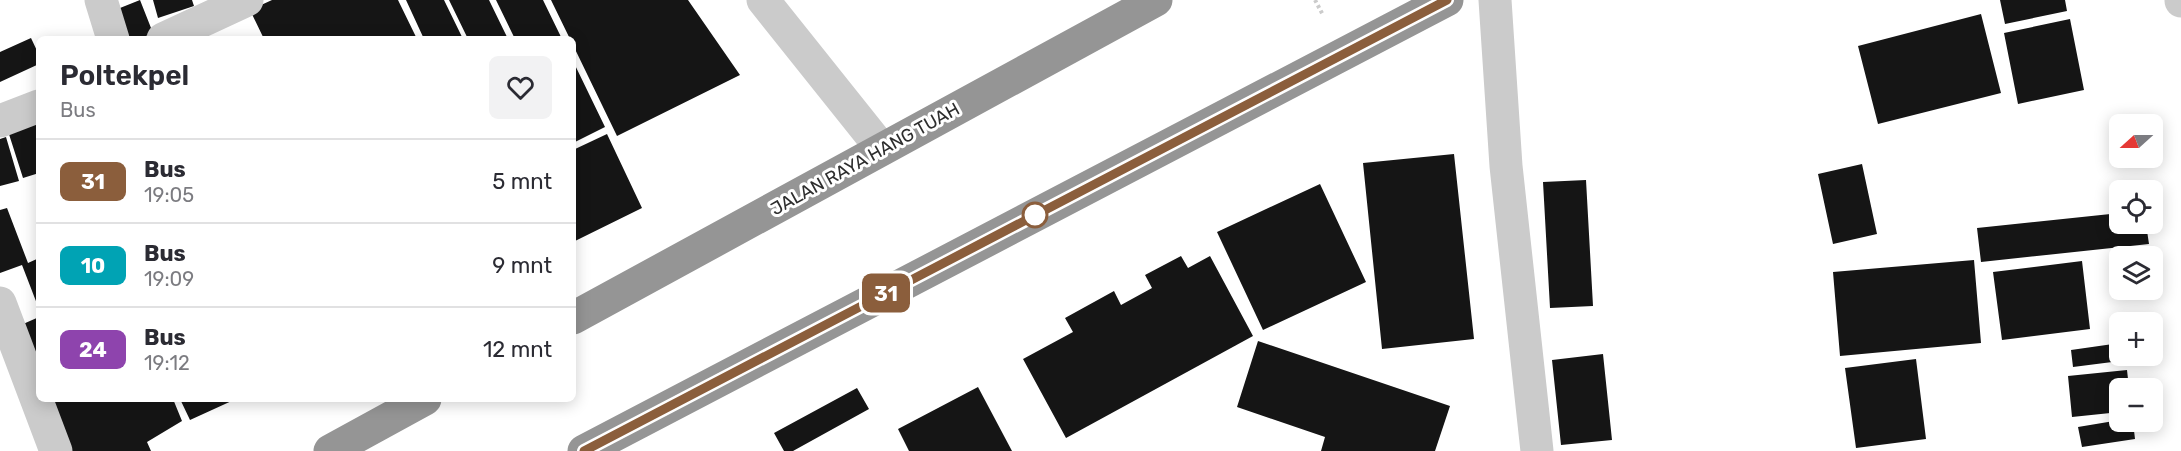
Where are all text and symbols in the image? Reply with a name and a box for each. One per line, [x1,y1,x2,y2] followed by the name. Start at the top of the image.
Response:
[489,56,552,119] button: heart
[60,59,189,92] text: Poltekpel
[60,98,96,122] text: Bus
[767,98,963,220] street label: JALAN RAYA HANG TUAH
[2109,114,2163,168] north arrow
[2109,114,2163,432] map controls
[144,156,186,183] text: Bus
[492,168,552,195] text: 5 mnt
[81,169,105,194] text: 31
[2109,180,2163,234] button: locate
[144,183,194,207] text: 19:05
[1022,202,1048,228] unlabelled marker
[144,240,186,267] text: Bus
[2109,246,2163,300] button: layers
[492,252,552,279] text: 9 mnt
[81,253,105,278] text: 10
[144,267,194,291] text: 19:09
[859,274,913,312] line badge: 31
[874,281,898,306] text: 31
[2109,312,2163,366] button: +
[144,324,186,351] text: Bus
[483,336,552,363] text: 12 mnt
[79,337,107,362] text: 24
[144,351,190,375] text: 19:12
[2109,378,2163,432] button: −

